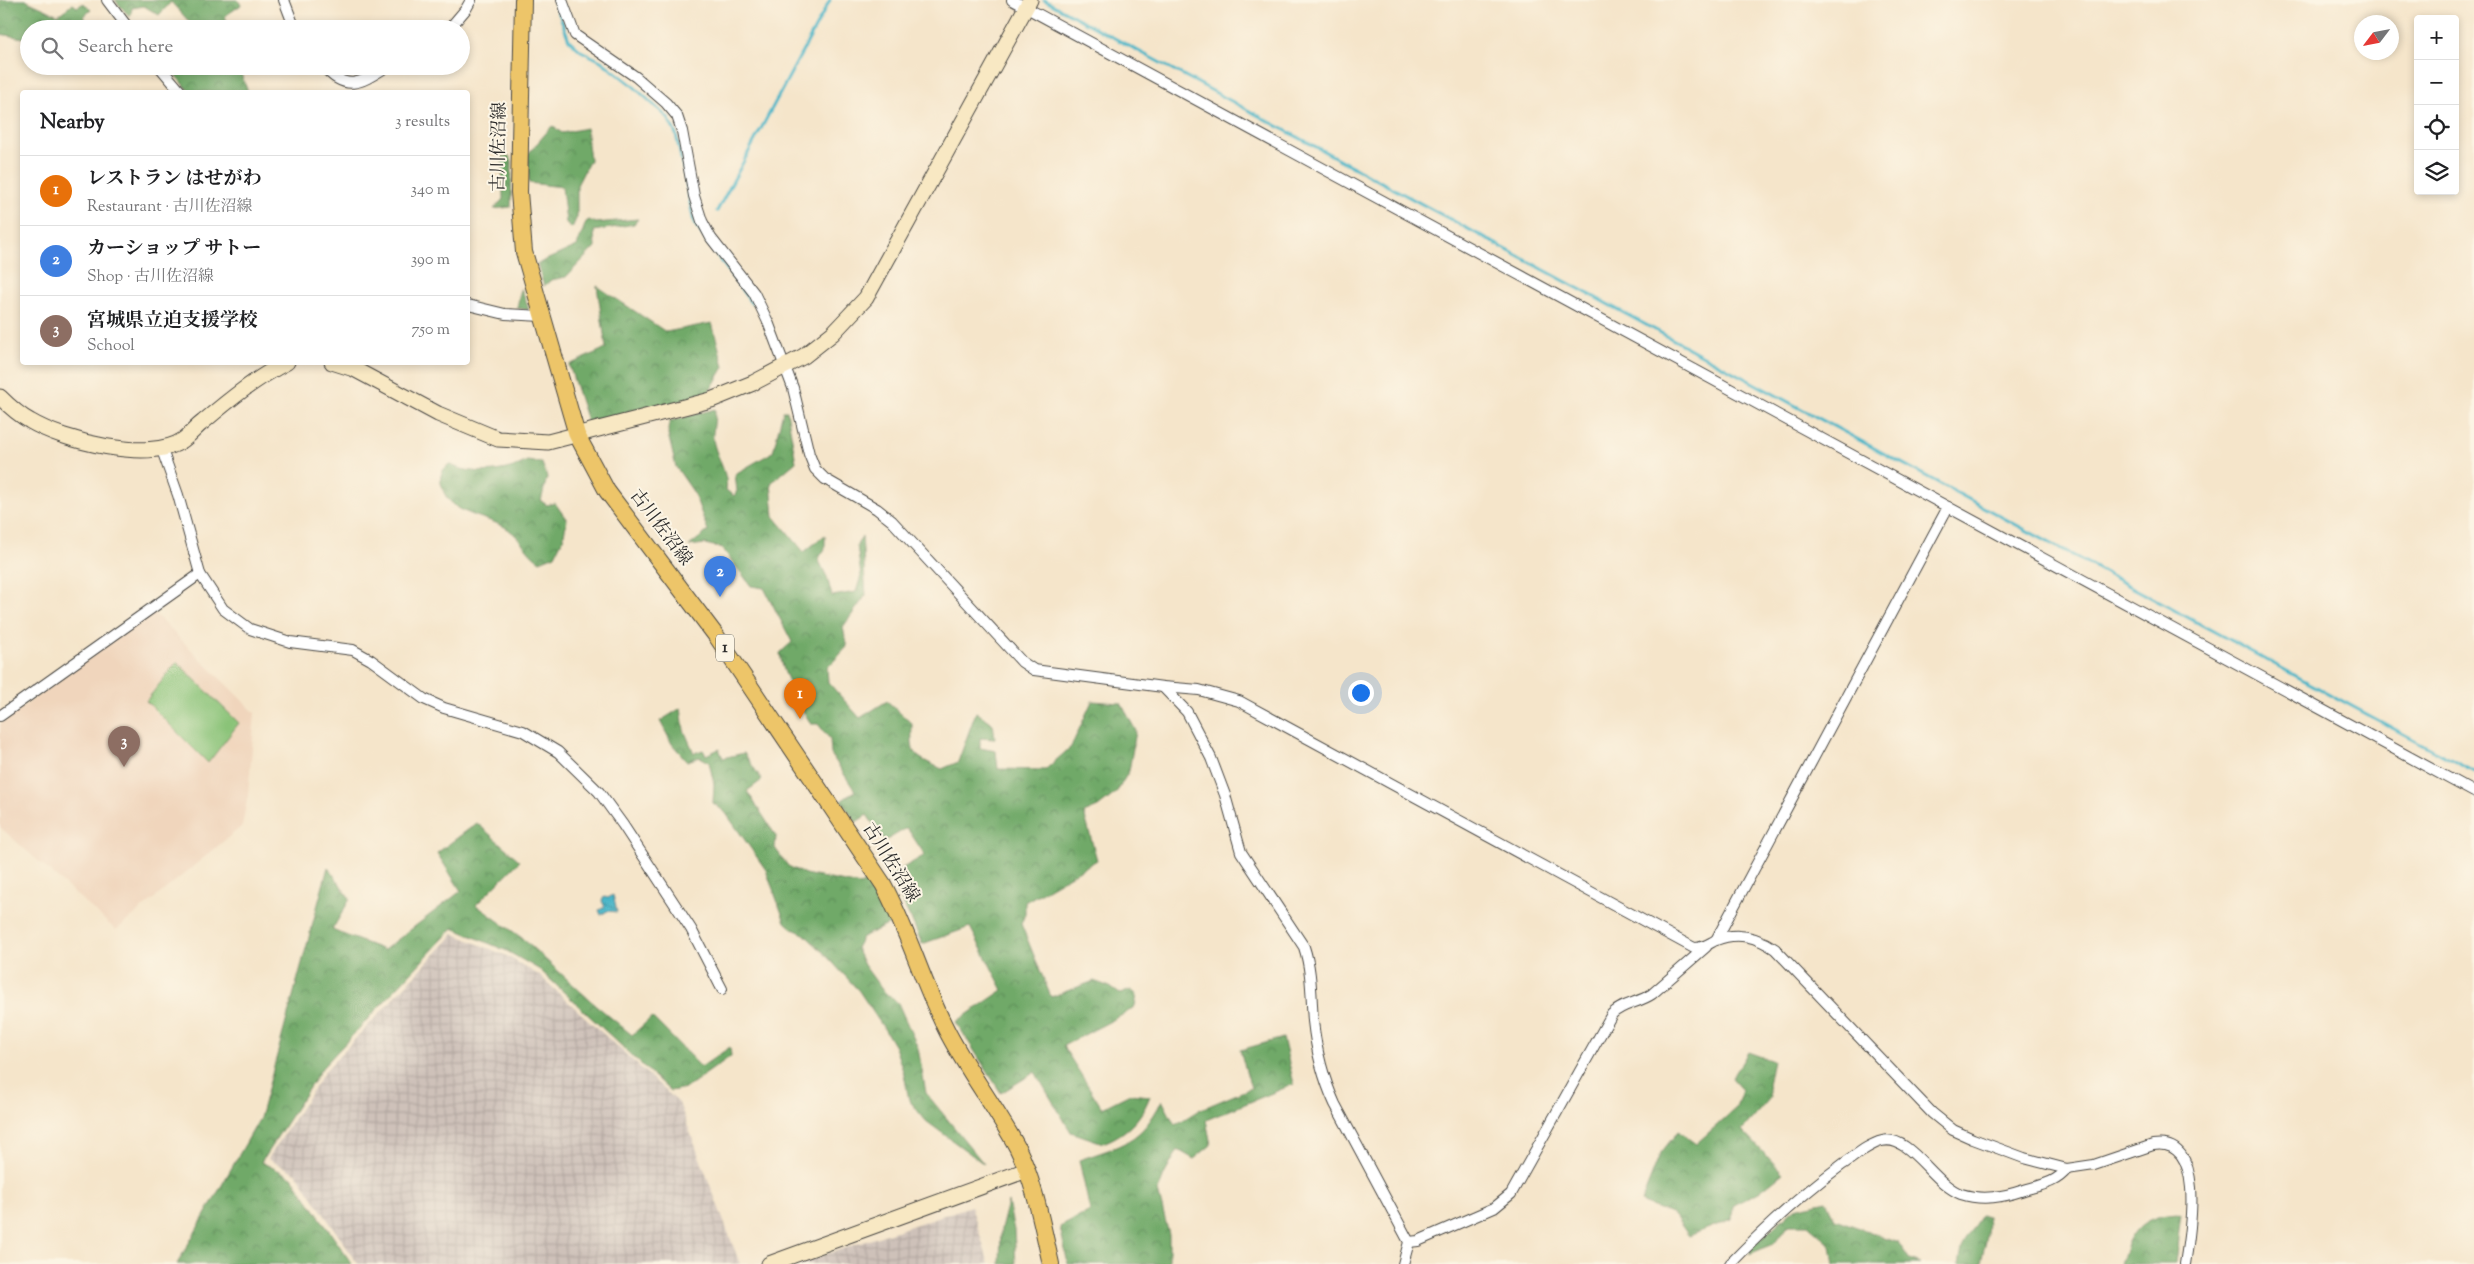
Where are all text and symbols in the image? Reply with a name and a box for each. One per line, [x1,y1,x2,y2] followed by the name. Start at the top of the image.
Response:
[2354,15,2399,60] north arrow
[2414,15,2459,195] map controls
[2414,15,2459,60] button: +
[20,20,470,75] search box
[38,34,66,62] icon: search
[78,34,173,61] text: Search here
[2414,60,2459,105] button: −
[486,102,514,192] street label: 古川佐沼線
[2414,105,2459,150] button: locate
[40,108,105,138] text: Nearby
[395,111,450,134] text: 3 results
[2414,150,2459,195] button: layers
[87,166,261,193] text: レストラン はせがわ
[53,179,59,202] text: 1
[411,179,450,202] text: 340 m
[87,196,253,219] text: Restaurant · 古川佐沼線
[87,236,261,263] text: カーショップ サトー
[52,249,60,272] text: 2
[411,249,450,272] text: 390 m
[87,266,214,289] text: Shop · 古川佐沼線
[87,308,258,335] text: 宮城県立迫支援学校
[53,319,59,342] text: 3
[411,319,450,342] text: 750 m
[87,335,135,358] text: School
[623,484,697,572] street label: 古川佐沼線
[704,556,736,597] pin: 2
[716,634,734,661] road number: 1
[784,678,816,719] pin: 1
[1348,680,1374,706] your location
[108,726,140,767] pin: 3
[855,818,925,908] street label: 古川佐沼線

